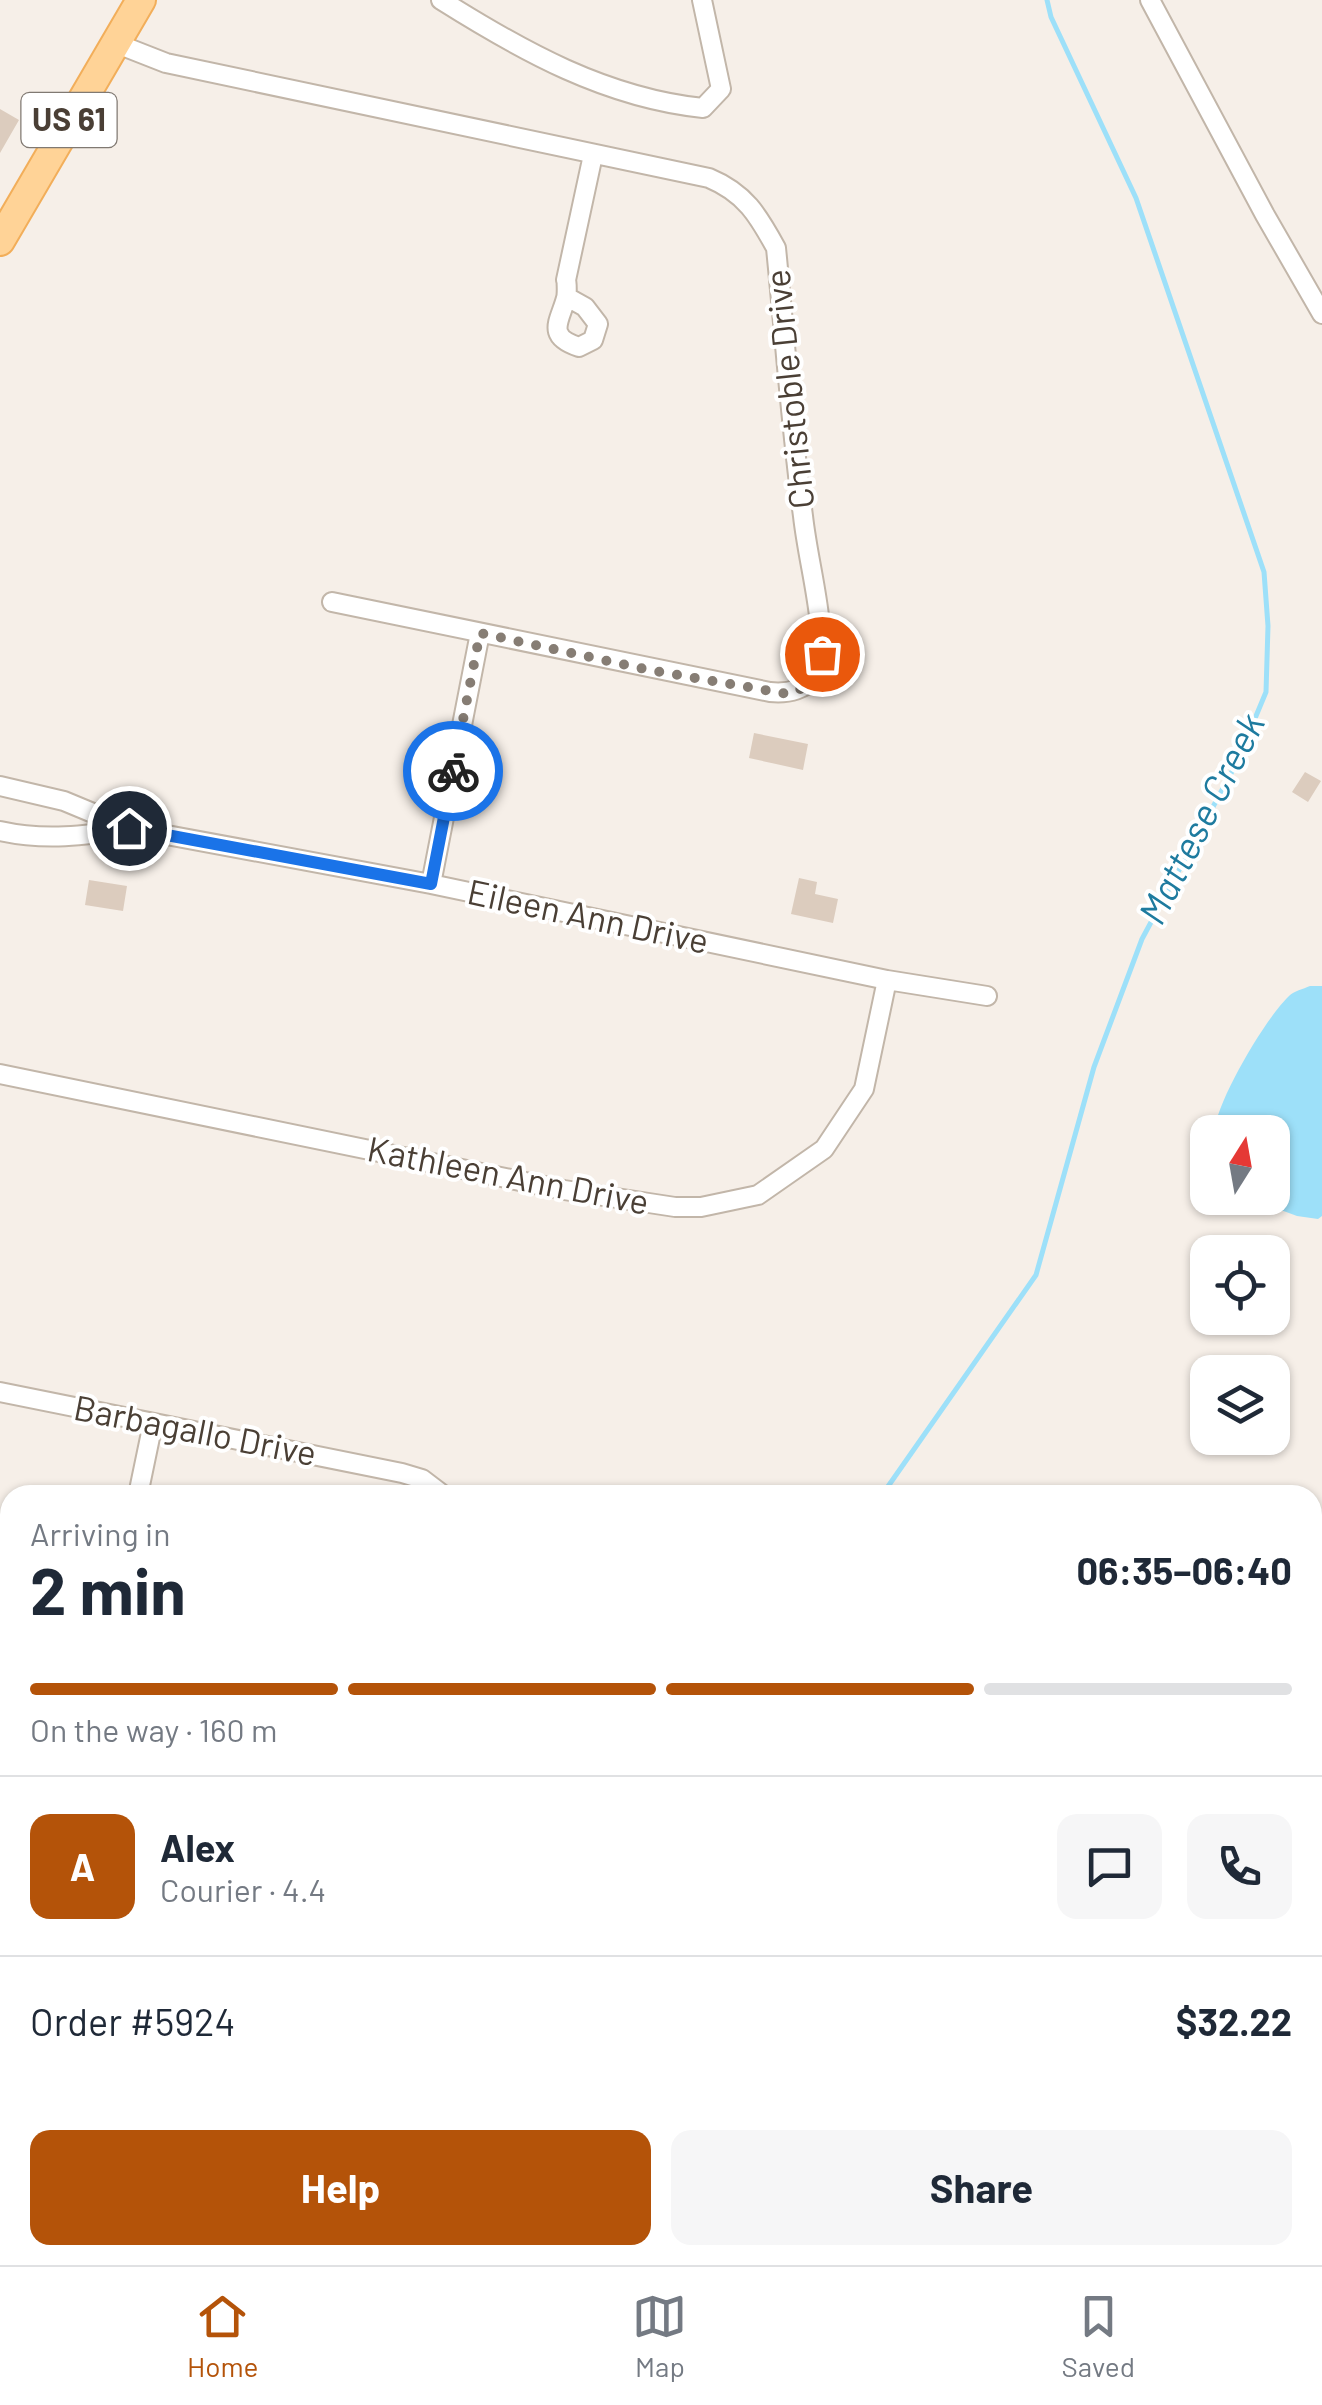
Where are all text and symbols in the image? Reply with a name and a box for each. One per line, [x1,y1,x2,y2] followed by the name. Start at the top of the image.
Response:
[22,93,116,147] road number: US 61
[755,267,821,511] street label: Christoble Drive
[780,612,865,697] pin
[795,627,850,682] icon: bag
[1127,705,1273,931] water label: Mattese Creek
[403,721,503,821] courier
[426,744,481,799] icon: bike
[87,786,172,871] pin
[102,801,157,856] icon: home
[464,869,713,961] street label: Eileen Ann Drive
[1190,1115,1290,1215] north arrow
[1190,1115,1290,1455] map controls
[364,1126,653,1222] street label: Kathleen Ann Drive
[1190,1235,1290,1335] button: locate
[1190,1355,1290,1455] button: layers
[71,1385,320,1473] street label: Barbagallo Drive
[30,1514,170,1552] text: Arriving in
[1076,1547,1292,1593] text: 06:35–06:40
[30,1550,186,1628] text: 2 min
[30,1710,277,1748] text: On the way · 160 m
[1057,1814,1162,1919] button: chat
[1187,1814,1292,1919] button: phone
[160,1824,235,1870] text: Alex
[70,1843,95,1889] text: A
[160,1870,326,1908] text: Courier · 4.4
[30,1998,235,2044] text: Order #5924
[1176,1998,1292,2044] text: $32.22
[30,2130,651,2245] button: Help
[671,2130,1292,2245] button: Share
[187,2289,258,2383] tab: Home
[632,2289,687,2383] tab: Map
[1062,2289,1135,2383] tab: Saved

